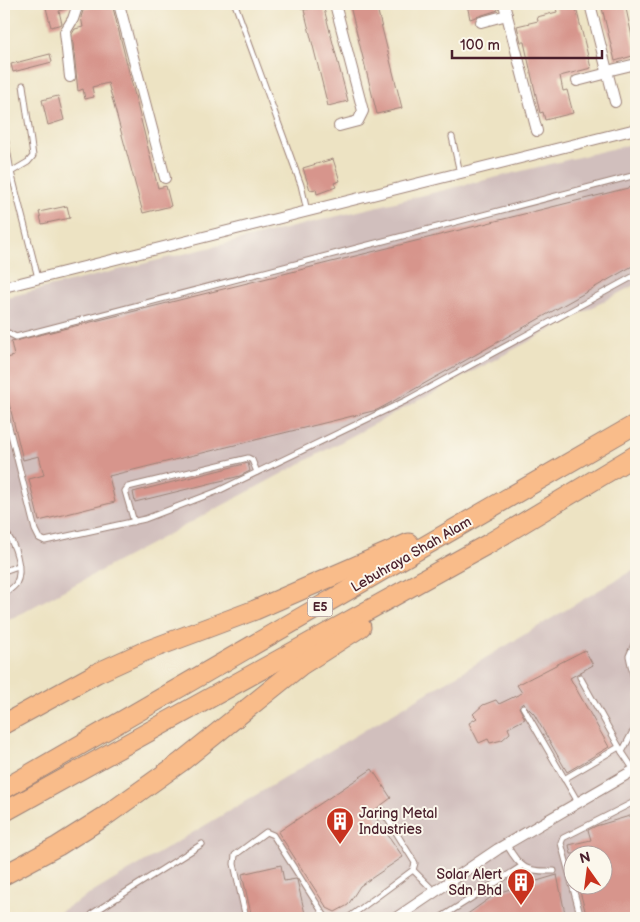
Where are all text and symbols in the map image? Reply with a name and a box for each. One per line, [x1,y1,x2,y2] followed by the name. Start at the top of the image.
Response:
[452,28,602,60] scale bar
[460,36,500,55] text: 100 m
[348,513,474,596] street label: Lebuhraya Shah Alam
[308,598,332,616] road number: E5
[359,805,437,838] place label: Jaring Metal Industries
[325,806,355,845] building icon: Jaring Metal Industries
[562,844,612,894] north arrow
[578,848,592,867] text: N
[436,866,503,899] place label: Solar Alert Sdn Bhd
[506,867,536,906] building icon: Solar Alert Sdn Bhd

